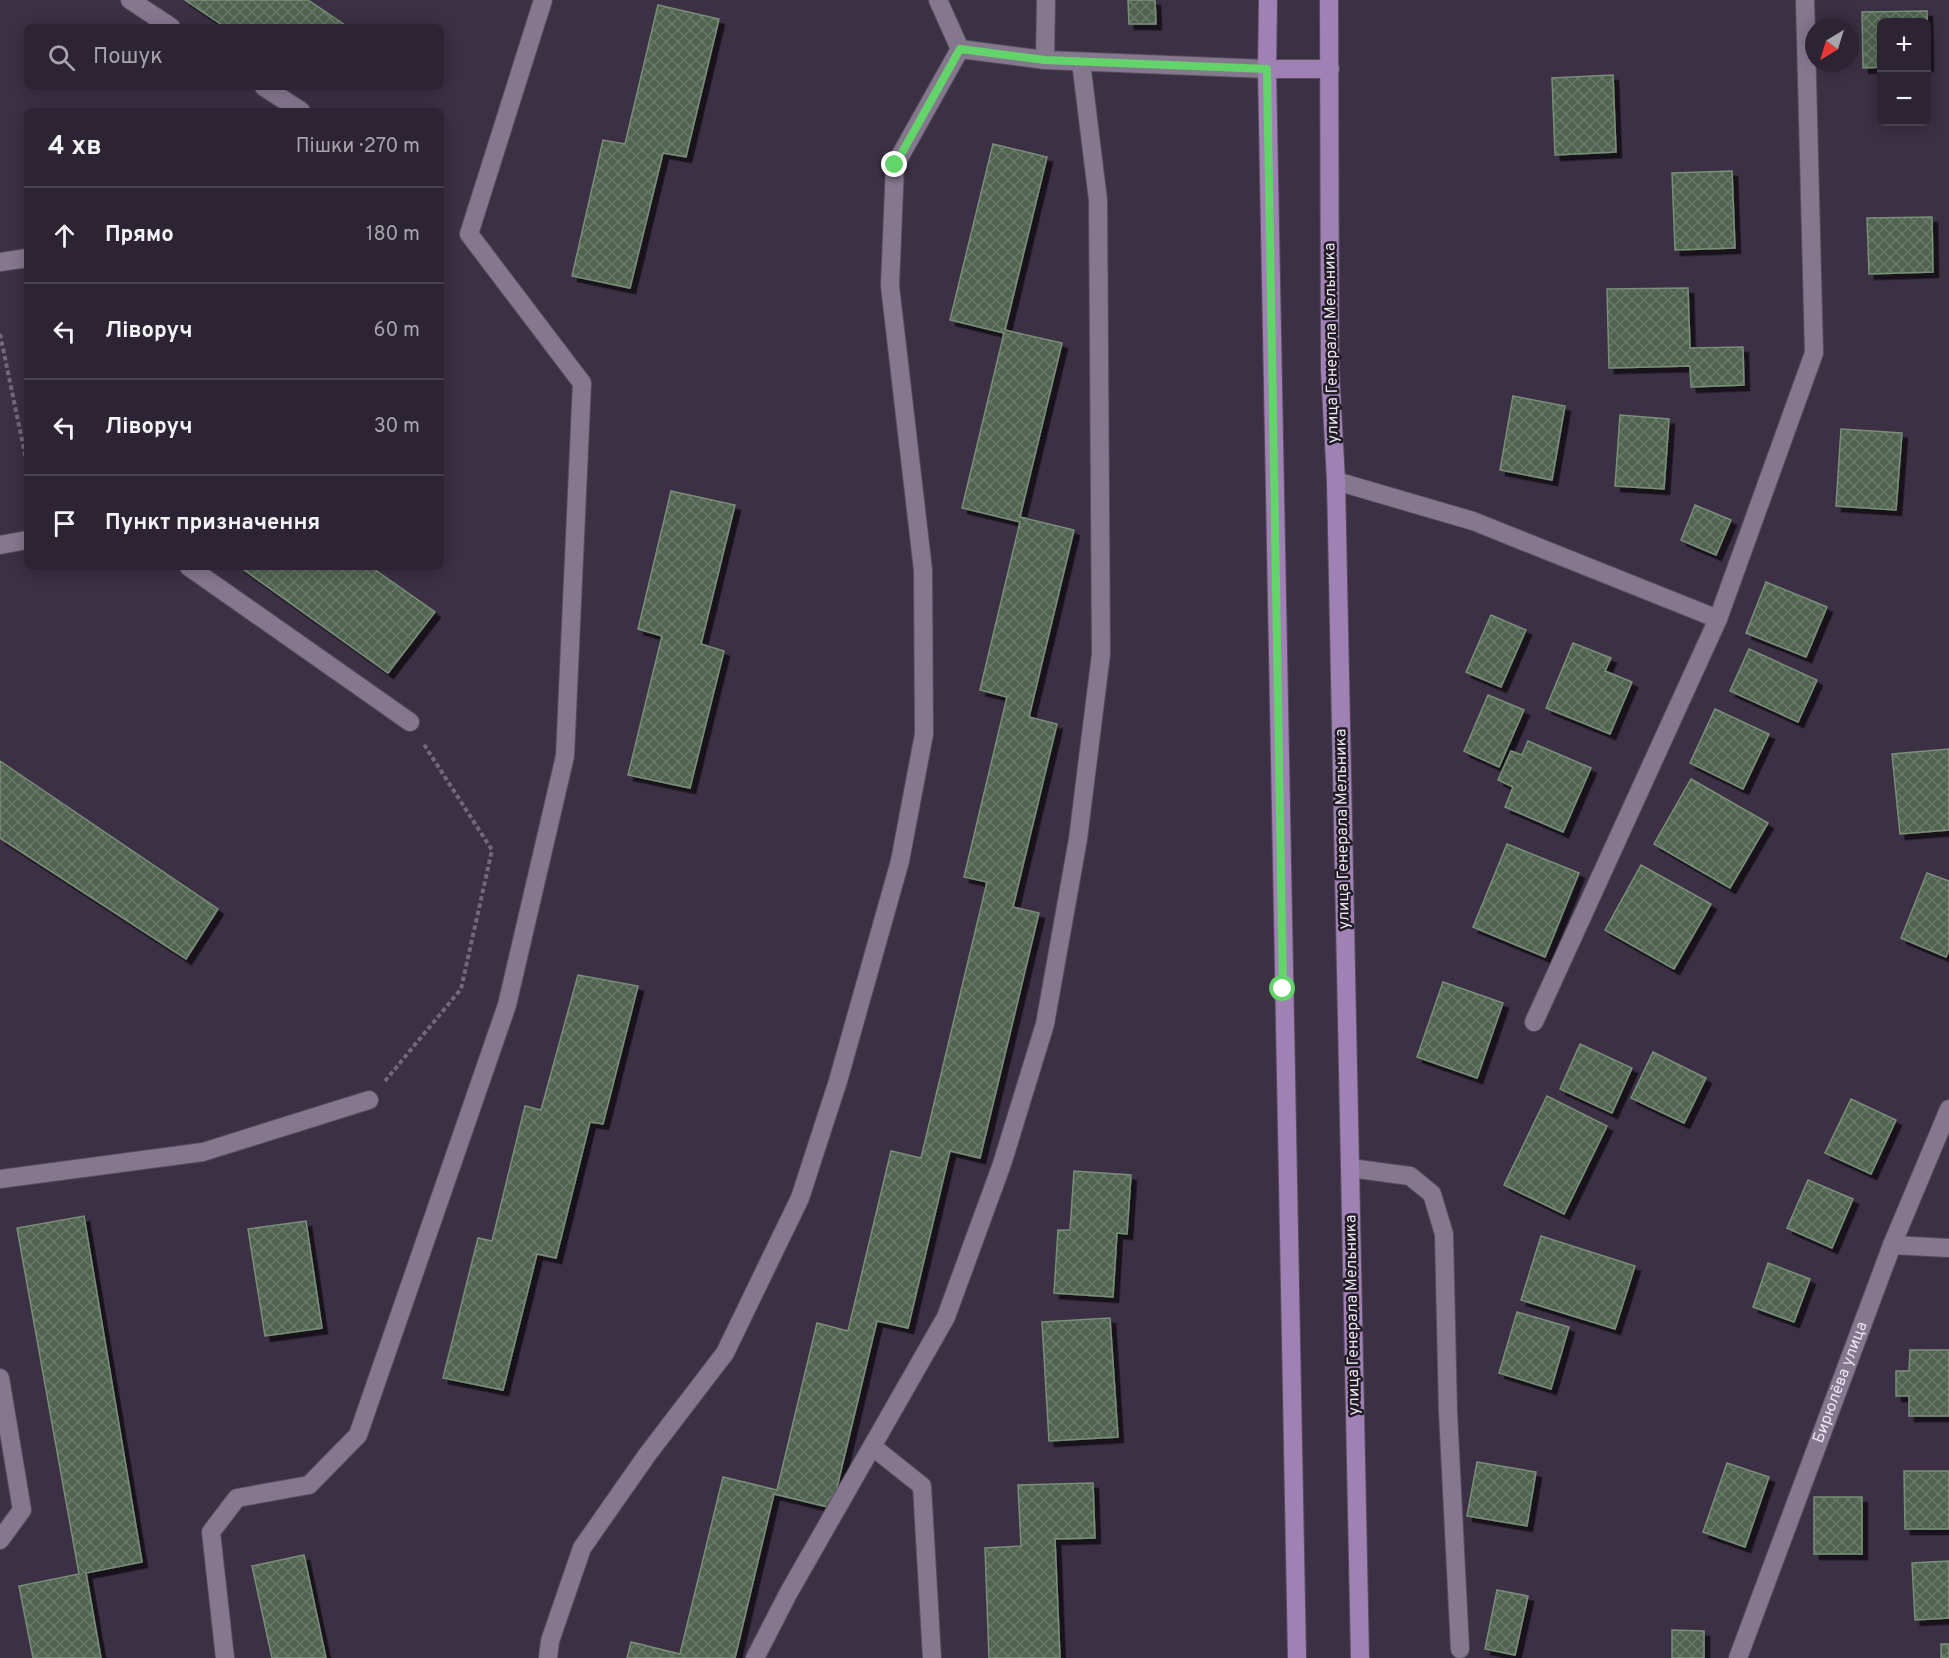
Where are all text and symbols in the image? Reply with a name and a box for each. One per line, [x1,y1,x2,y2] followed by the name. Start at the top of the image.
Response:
[1805,18,1859,72] north arrow
[1877,18,1931,126] map controls
[1877,18,1931,72] button: +
[24,24,444,90] search box
[45,41,78,74] icon: search
[93,44,163,71] text: Пошук
[1877,72,1931,126] button: −
[48,131,102,164] text: 4 хв
[296,134,420,160] text: Пішки · 270 m
[881,151,907,177] route end
[48,219,81,252] icon: ahead
[105,222,174,249] text: Прямо
[366,222,420,248] text: 180 m
[1320,243,1344,443] street label: улица Генерала Мельника
[48,315,81,348] icon: left
[105,318,193,345] text: Ліворуч
[374,318,420,344] text: 60 m
[48,411,81,444] icon: left
[105,414,193,441] text: Ліворуч
[374,414,420,440] text: 30 m
[48,507,81,540] icon: arrive
[105,510,320,537] text: Пункт призначення
[1331,729,1355,929] street label: улица Генерала Мельника
[1269,975,1295,1001] route start
[1341,1215,1365,1415] street label: улица Генерала Мельника
[1809,1319,1873,1446] street label: Бирюлёва улица

